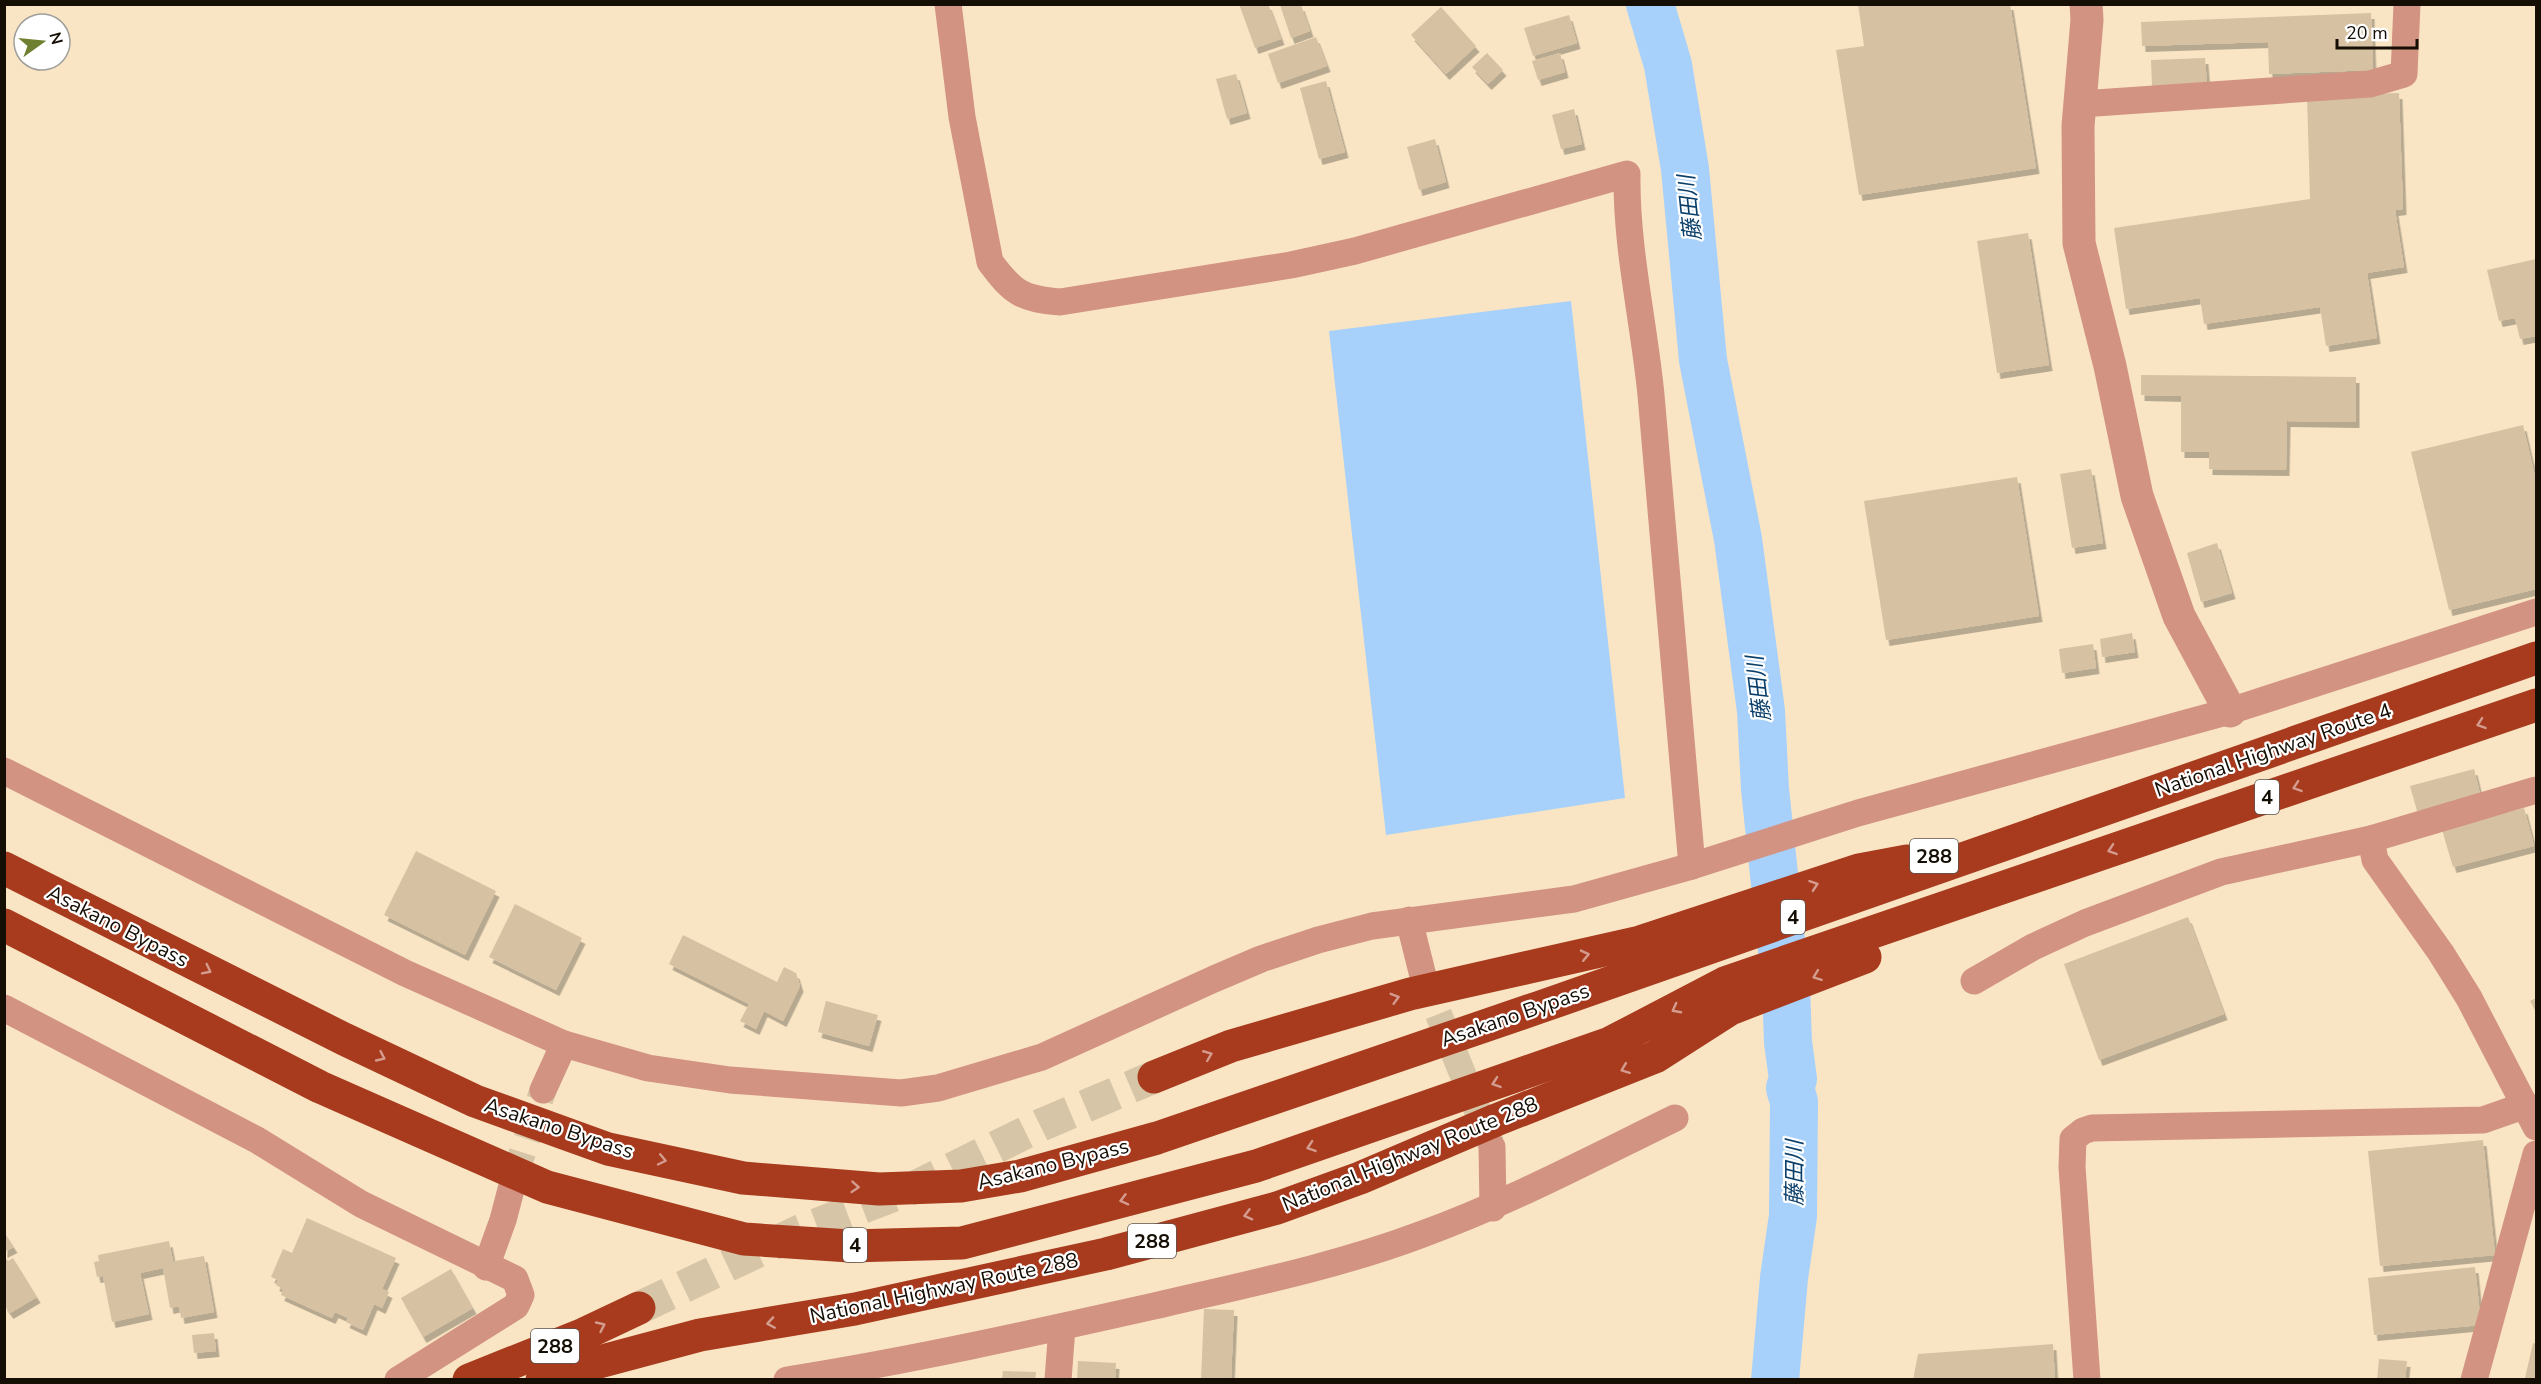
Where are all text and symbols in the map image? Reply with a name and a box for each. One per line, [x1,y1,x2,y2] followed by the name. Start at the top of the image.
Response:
[12,12,72,72] north arrow
[2337,12,2416,50] scale bar
[2346,21,2388,45] text: 20 m
[43,30,68,47] text: N
[1671,172,1708,242] water label: 藤田川
[1740,652,1778,723] water label: 藤田川
[2151,698,2395,802] street label: National Highway Route 4
[2476,717,2487,729] one-way arrow
[2255,780,2279,814] road number: 4
[2292,780,2302,792] one-way arrow
[1910,839,1958,873] road number: 288
[2107,842,2118,855] one-way arrow
[42,878,194,974] street label: Asakano Bypass
[1808,880,1819,892] one-way arrow
[1781,900,1805,934] road number: 4
[1580,950,1590,963] one-way arrow
[200,963,211,974] one-way arrow
[1812,969,1823,981] one-way arrow
[1437,976,1593,1054] street label: Asakano Bypass
[1389,993,1400,1005] one-way arrow
[1671,1002,1682,1013] one-way arrow
[375,1049,386,1061] one-way arrow
[1202,1050,1213,1062] one-way arrow
[1620,1062,1631,1074] one-way arrow
[1491,1076,1502,1088] one-way arrow
[1278,1090,1542,1218] street label: National Highway Route 288
[481,1091,637,1165] street label: Asakano Bypass
[974,1132,1132,1196] street label: Asakano Bypass
[1780,1138,1810,1206] water label: 藤田川
[1306,1139,1317,1152] one-way arrow
[657,1153,667,1166] one-way arrow
[850,1180,859,1193] one-way arrow
[1119,1193,1129,1206] one-way arrow
[1243,1208,1253,1221] one-way arrow
[1128,1224,1176,1258] road number: 288
[843,1228,867,1262] road number: 4
[807,1246,1081,1330] street label: National Highway Route 288
[766,1316,776,1328] one-way arrow
[595,1321,606,1333] one-way arrow
[531,1329,579,1363] road number: 288

